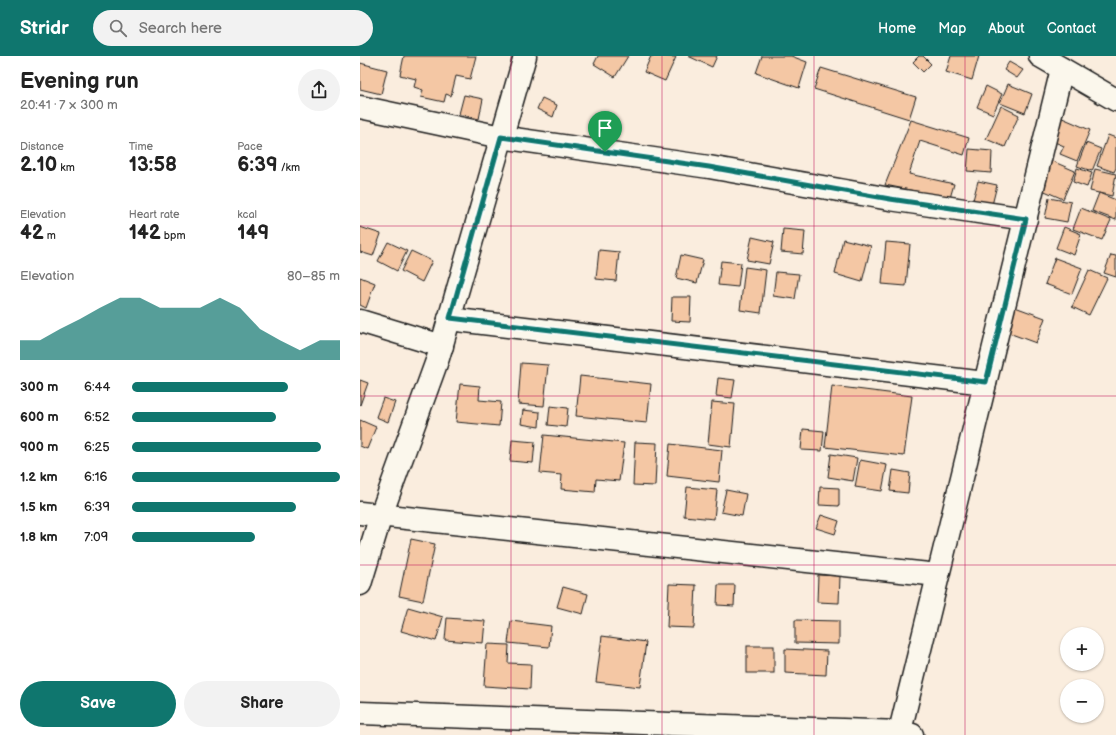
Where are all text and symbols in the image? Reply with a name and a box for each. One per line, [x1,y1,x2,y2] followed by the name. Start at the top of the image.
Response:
[93,10,373,46] search box
[20,17,69,40] text: Stridr
[107,17,129,39] icon: search
[139,19,222,38] text: Search here
[878,20,916,37] text: Home
[938,20,966,37] text: Map
[988,20,1025,37] text: About
[1047,20,1096,37] text: Contact
[20,68,139,95] text: Evening run
[298,69,340,111] button: share
[20,97,118,113] text: 20:41 · 7 × 300 m
[588,111,622,152] pin
[594,117,616,139] icon: arrive
[20,140,64,153] text: Distance
[129,140,153,153] text: Time
[237,140,262,153] text: Pace
[20,153,57,177] text: 2.10
[129,153,177,177] text: 13:58
[237,153,278,177] text: 6:39
[57,161,75,174] text: km
[278,161,300,174] text: /km
[20,208,66,221] text: Elevation
[129,208,179,221] text: Heart rate
[237,208,257,221] text: kcal
[20,221,44,245] text: 42
[129,221,161,245] text: 142
[237,221,269,245] text: 149
[44,229,56,242] text: m
[161,229,185,242] text: bpm
[20,268,74,284] text: Elevation
[287,268,340,284] text: 80–85 m
[20,379,58,395] text: 300 m
[84,379,110,395] text: 6:44
[20,409,59,425] text: 600 m
[84,409,110,425] text: 6:52
[20,439,58,455] text: 900 m
[84,439,110,455] text: 6:25
[20,469,58,485] text: 1.2 km
[84,469,108,485] text: 6:16
[20,499,57,515] text: 1.5 km
[84,499,110,515] text: 6:39
[20,529,58,545] text: 1.8 km
[84,529,108,545] text: 7:09
[1060,627,1104,723] map controls
[1060,627,1104,671] button: +
[1060,679,1104,723] button: −
[20,681,176,727] button: Save
[184,681,340,727] button: Share

